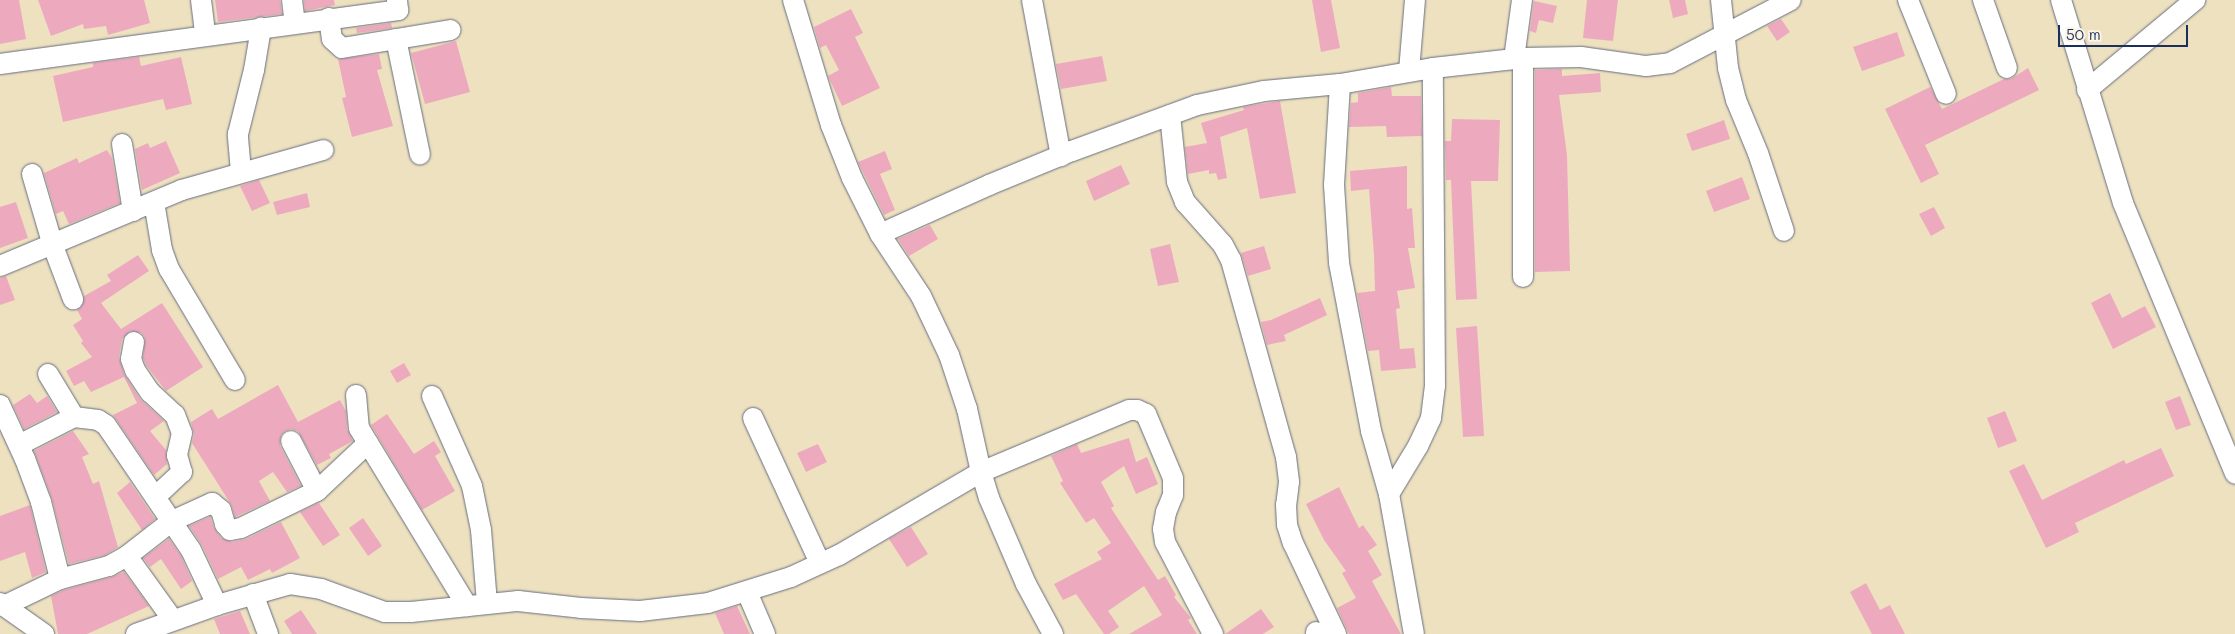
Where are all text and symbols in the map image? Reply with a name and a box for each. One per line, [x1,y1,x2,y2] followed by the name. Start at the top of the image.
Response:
[2060,15,2190,47] scale bar
[2066,24,2101,44] text: 50 m

